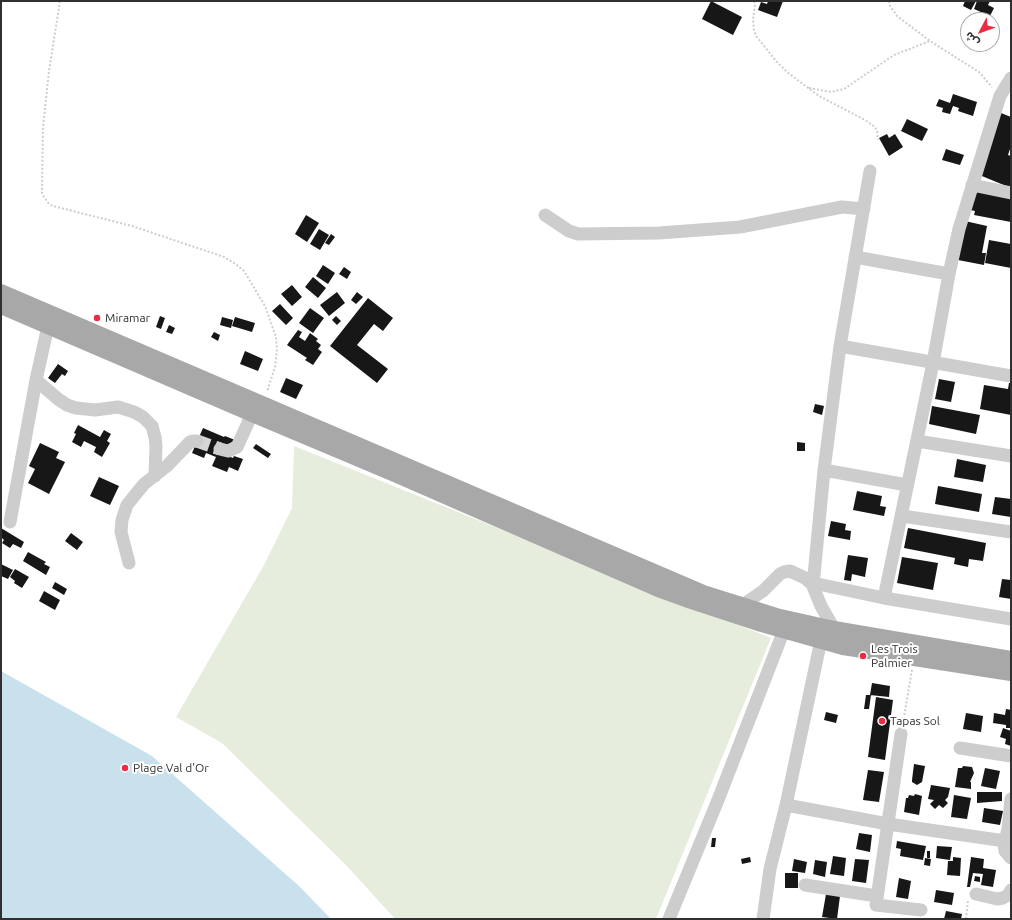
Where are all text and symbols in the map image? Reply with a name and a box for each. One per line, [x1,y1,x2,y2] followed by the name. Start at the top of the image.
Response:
[960,12,1000,52] north arrow
[962,30,981,49] text: ش
[105,311,150,325] place label: Miramar
[92,313,102,323] marker: Miramar
[871,642,918,670] place label: Les Trois Palmier
[858,651,868,661] marker: Les Trois Palmier
[890,714,940,728] place label: Tapas Sol
[877,716,887,726] marker: Tapas Sol
[133,761,209,775] place label: Plage Val d'Or
[120,763,130,773] marker: Plage Val d'Or

